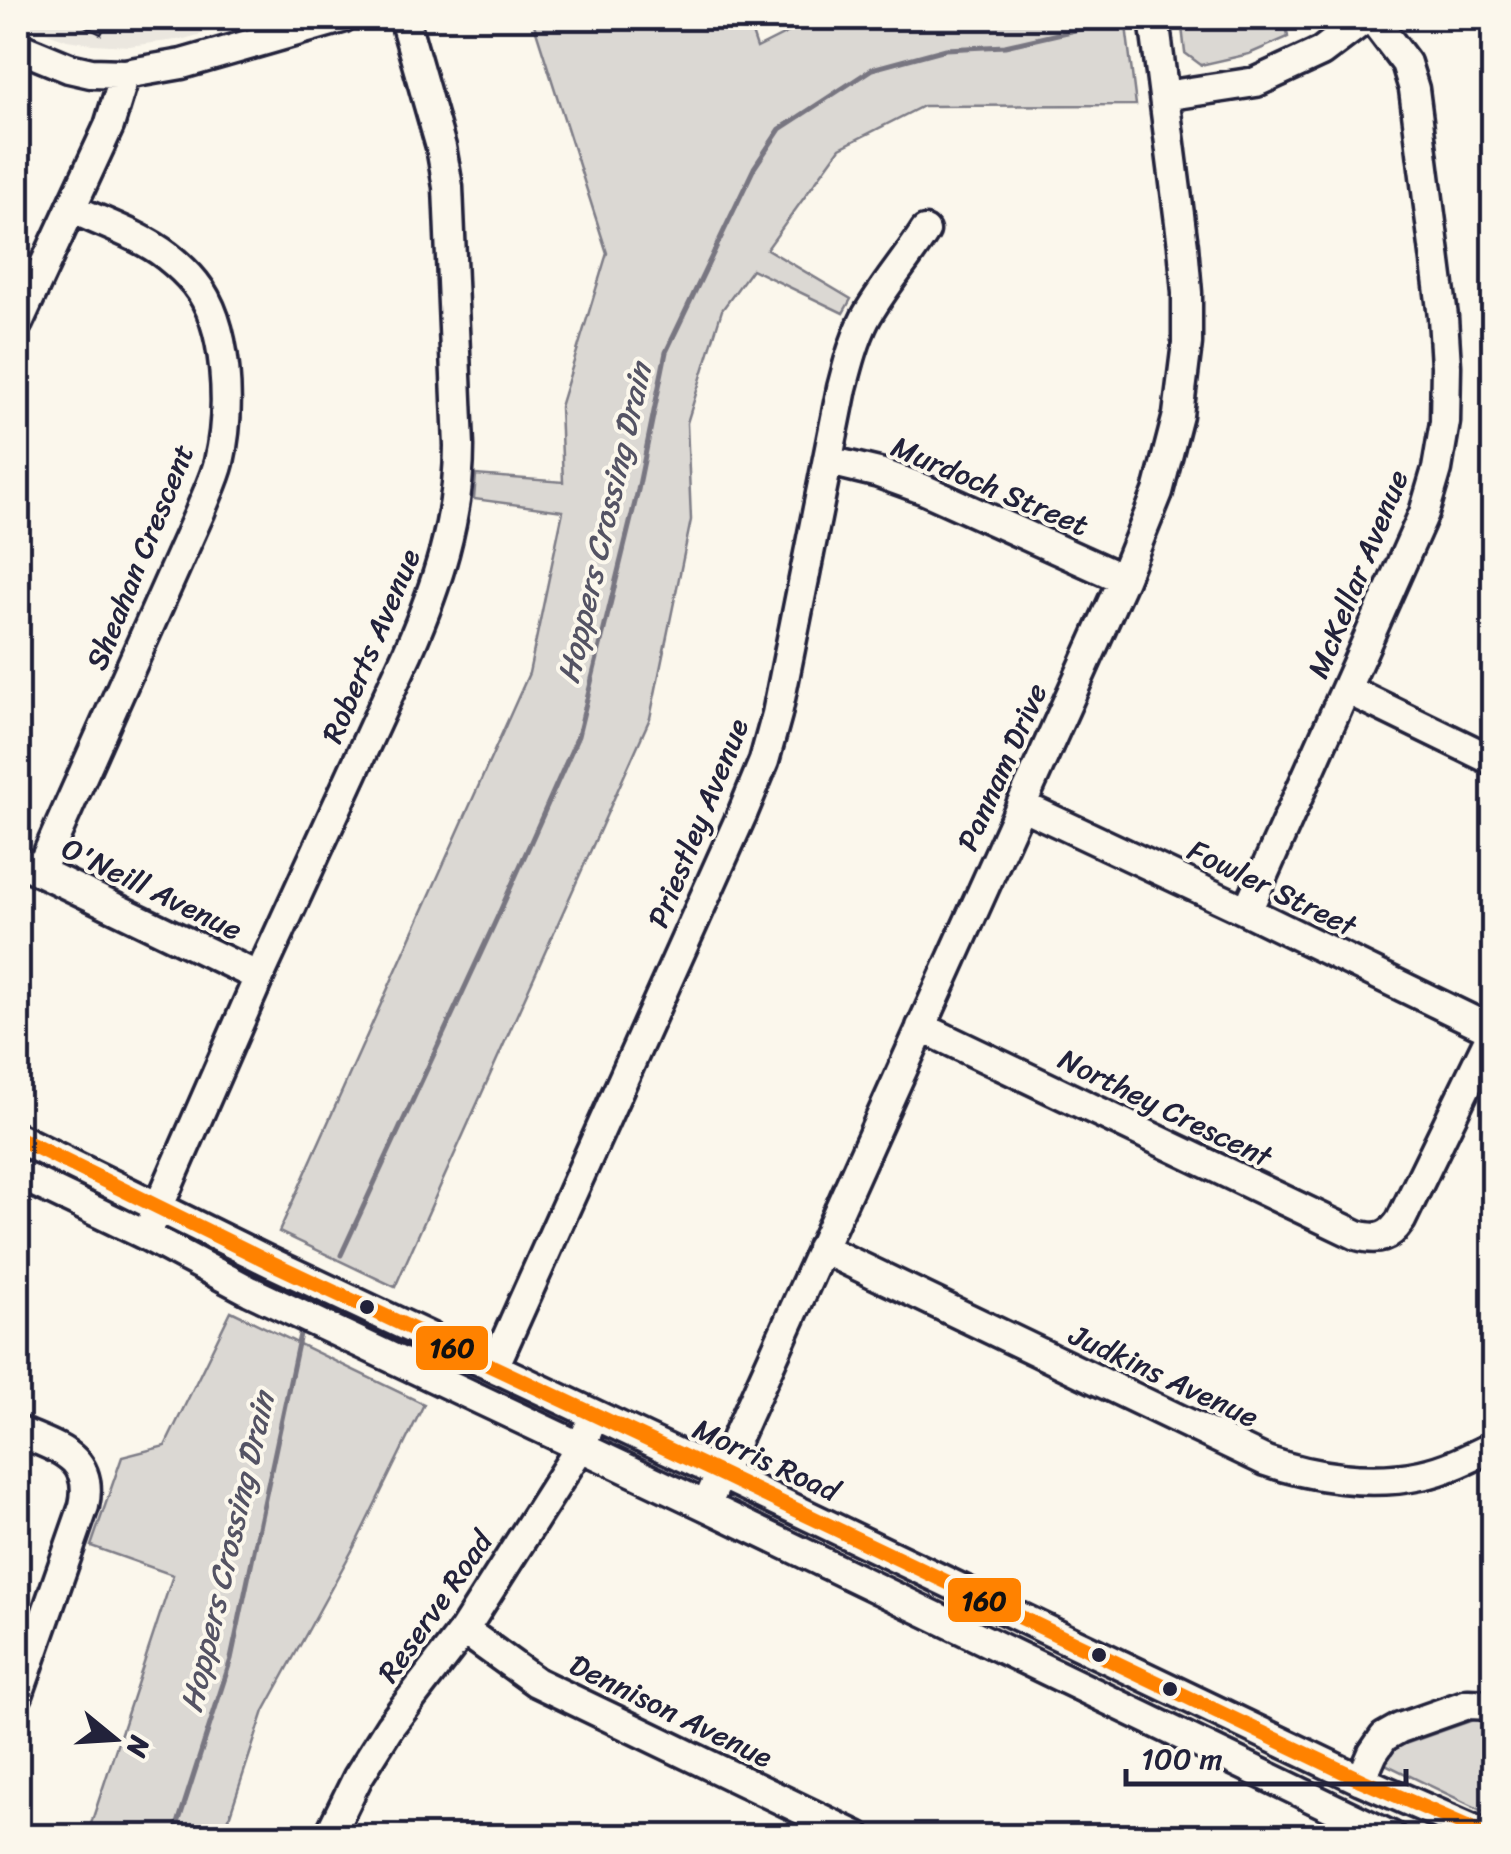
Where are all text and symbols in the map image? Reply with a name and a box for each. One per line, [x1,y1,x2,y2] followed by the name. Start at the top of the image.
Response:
[540,354,670,689] water label: Hoppers Crossing Drain
[883,420,1097,552] street label: Murdoch Street
[70,436,210,678] street label: Sheahan Crescent
[1292,461,1424,687] street label: McKellar Avenue
[306,540,436,752] street label: Roberts Avenue
[941,674,1063,860] street label: Pannam Drive
[631,710,765,936] street label: Priestley Avenue
[52,822,252,956] street label: O'Neill Avenue
[1178,824,1368,953] street label: Fowler Street
[1049,1033,1283,1184] street label: Northey Crescent
[357,1297,377,1317] unlabelled marker
[1059,1308,1268,1444] street label: Judkins Avenue
[429,1323,475,1372] text: 160
[414,1324,490,1372] line badge: 160
[163,1383,293,1718] water label: Hoppers Crossing Drain
[684,1402,850,1518] street label: Morris Road
[362,1518,509,1694] street label: Reserve Road
[946,1576,1023,1624] line badge: 160
[961,1576,1007,1625] text: 160
[560,1638,782,1784] street label: Dennison Avenue
[1089,1645,1109,1665] unlabelled marker
[1160,1679,1180,1699] unlabelled marker
[65,1689,165,1789] north arrow
[1126,1724,1406,1786] scale bar
[112,1729,165,1764] text: N
[1141,1732,1223,1786] text: 100 m

